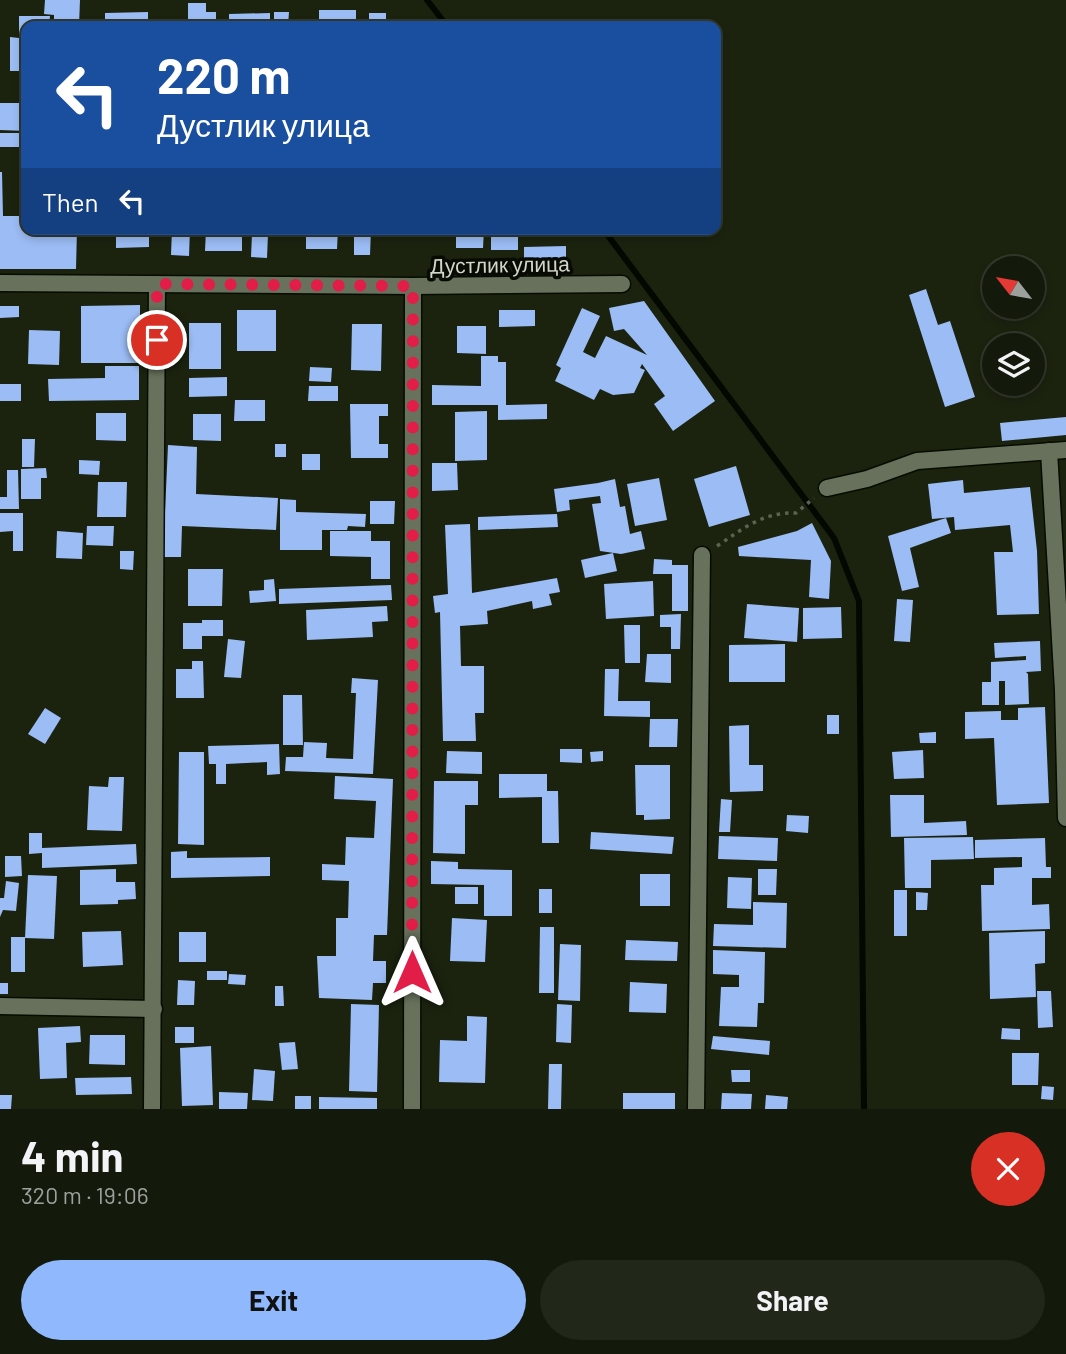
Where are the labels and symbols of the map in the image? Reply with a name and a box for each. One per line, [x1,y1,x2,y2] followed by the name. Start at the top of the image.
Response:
[430,250,570,278] street label: Дустлик улица
[982,256,1045,318] north arrow
[127,310,187,370] pin
[375,935,449,1009] position arrow

